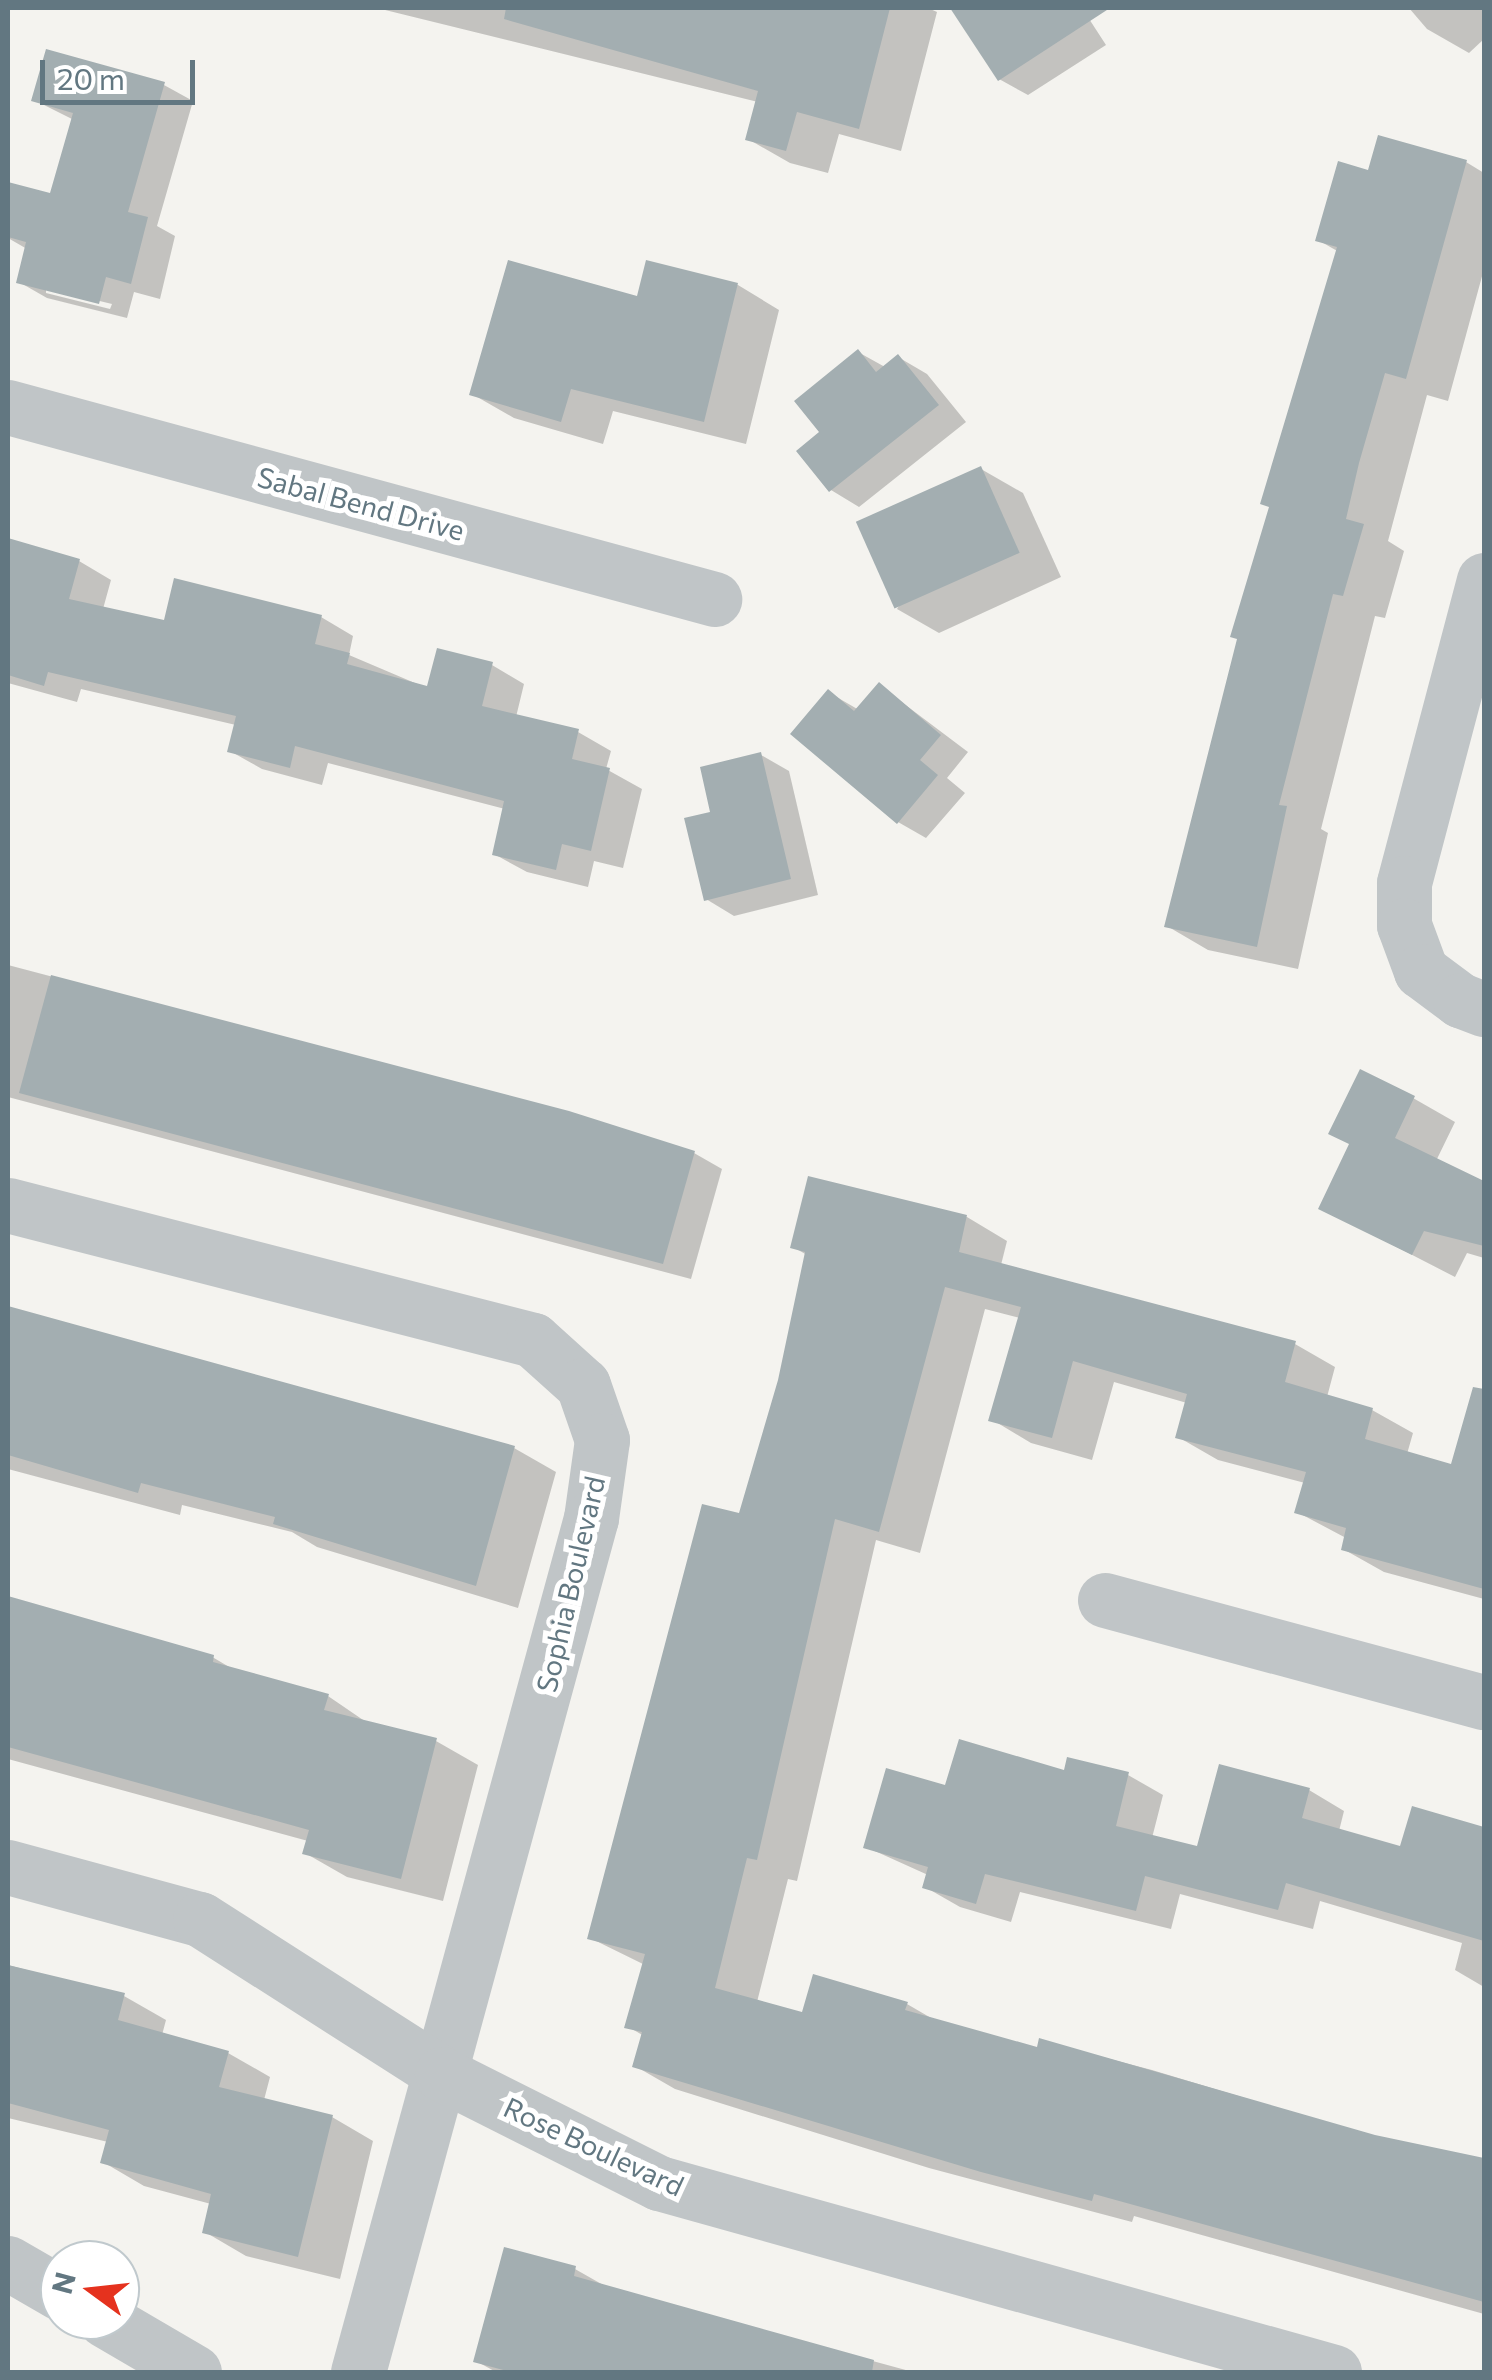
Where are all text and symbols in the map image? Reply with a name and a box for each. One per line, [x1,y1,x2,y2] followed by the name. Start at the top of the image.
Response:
[45,40,200,102] scale bar
[57,59,125,96] text: 20 m
[254,459,468,547] street label: Sabal Bend Drive
[529,1473,611,1695] street label: Sophia Boulevard
[499,2090,689,2202] street label: Rose Boulevard
[40,2240,140,2340] north arrow
[44,2268,82,2297] text: N

